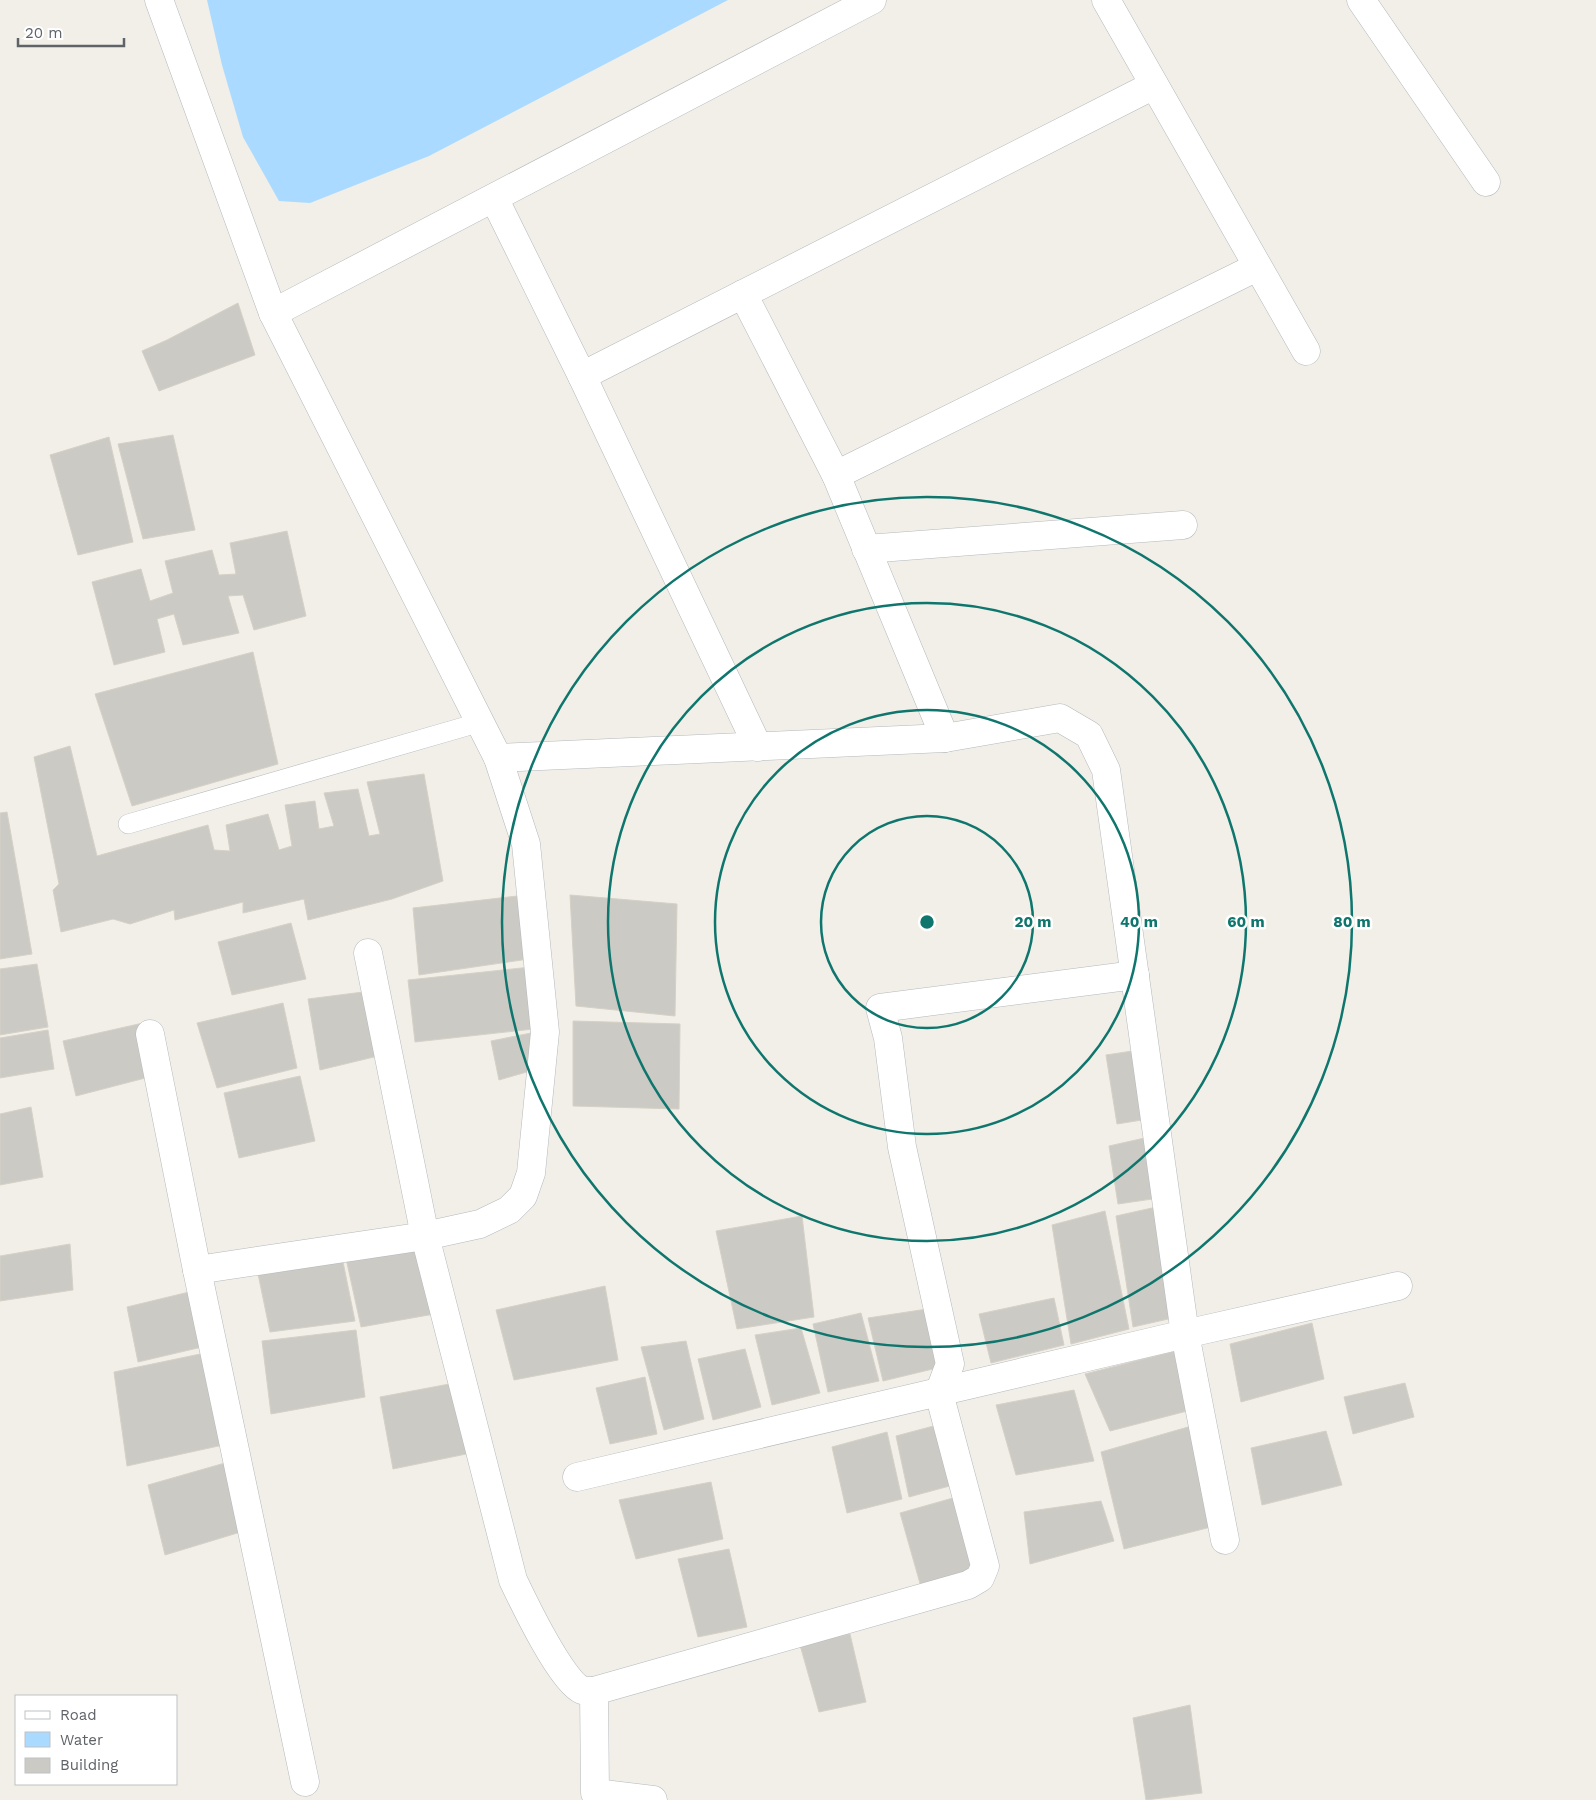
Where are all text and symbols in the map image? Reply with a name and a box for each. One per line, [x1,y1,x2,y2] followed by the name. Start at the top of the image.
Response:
[18,15,124,47] scale bar
[25,24,63,42] text: 20 m
[918,913,936,931] centre of rings
[1014,913,1052,931] text: 20 m
[1120,913,1158,931] text: 40 m
[1227,913,1265,931] text: 60 m
[1333,913,1371,931] text: 80 m
[15,1695,178,1785] legend
[60,1706,97,1724] text: Road
[60,1731,103,1749] text: Water
[60,1756,118,1774] text: Building

